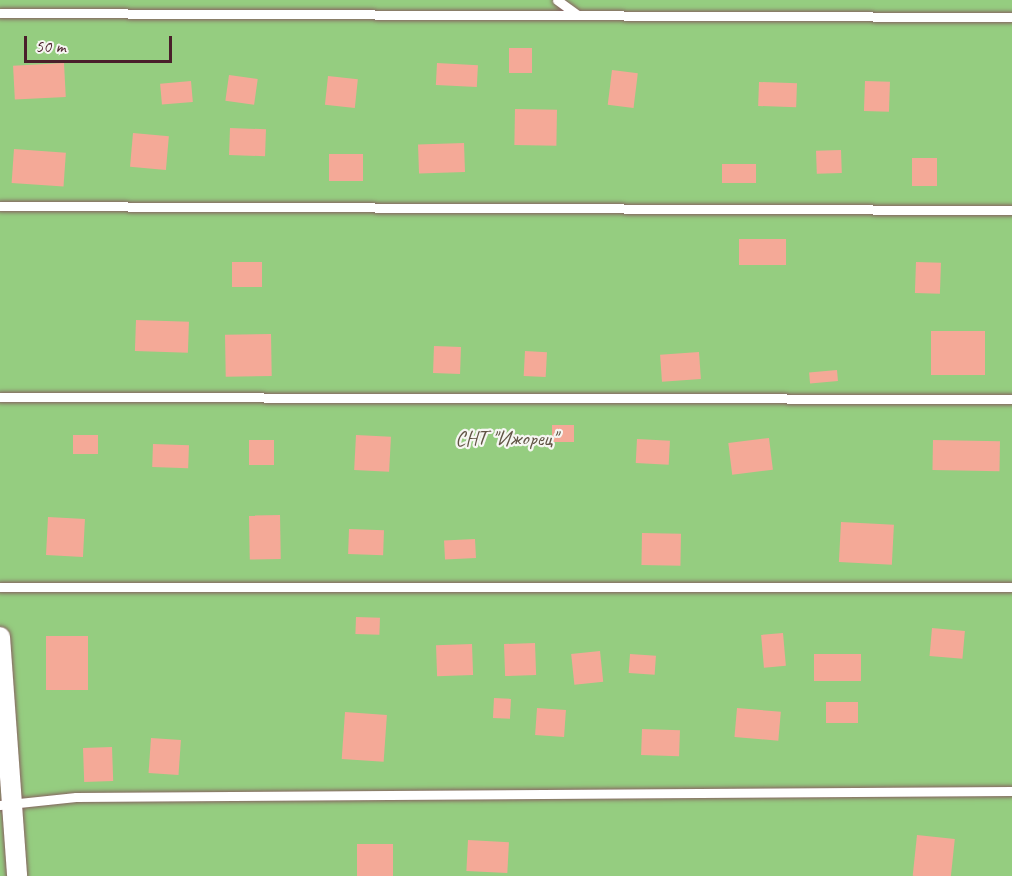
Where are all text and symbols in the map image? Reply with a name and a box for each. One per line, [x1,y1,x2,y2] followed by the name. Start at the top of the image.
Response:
[27,24,176,62] scale bar
[35,35,66,57] text: 50 m
[455,425,557,451] park label: СНТ "Ижорец"

